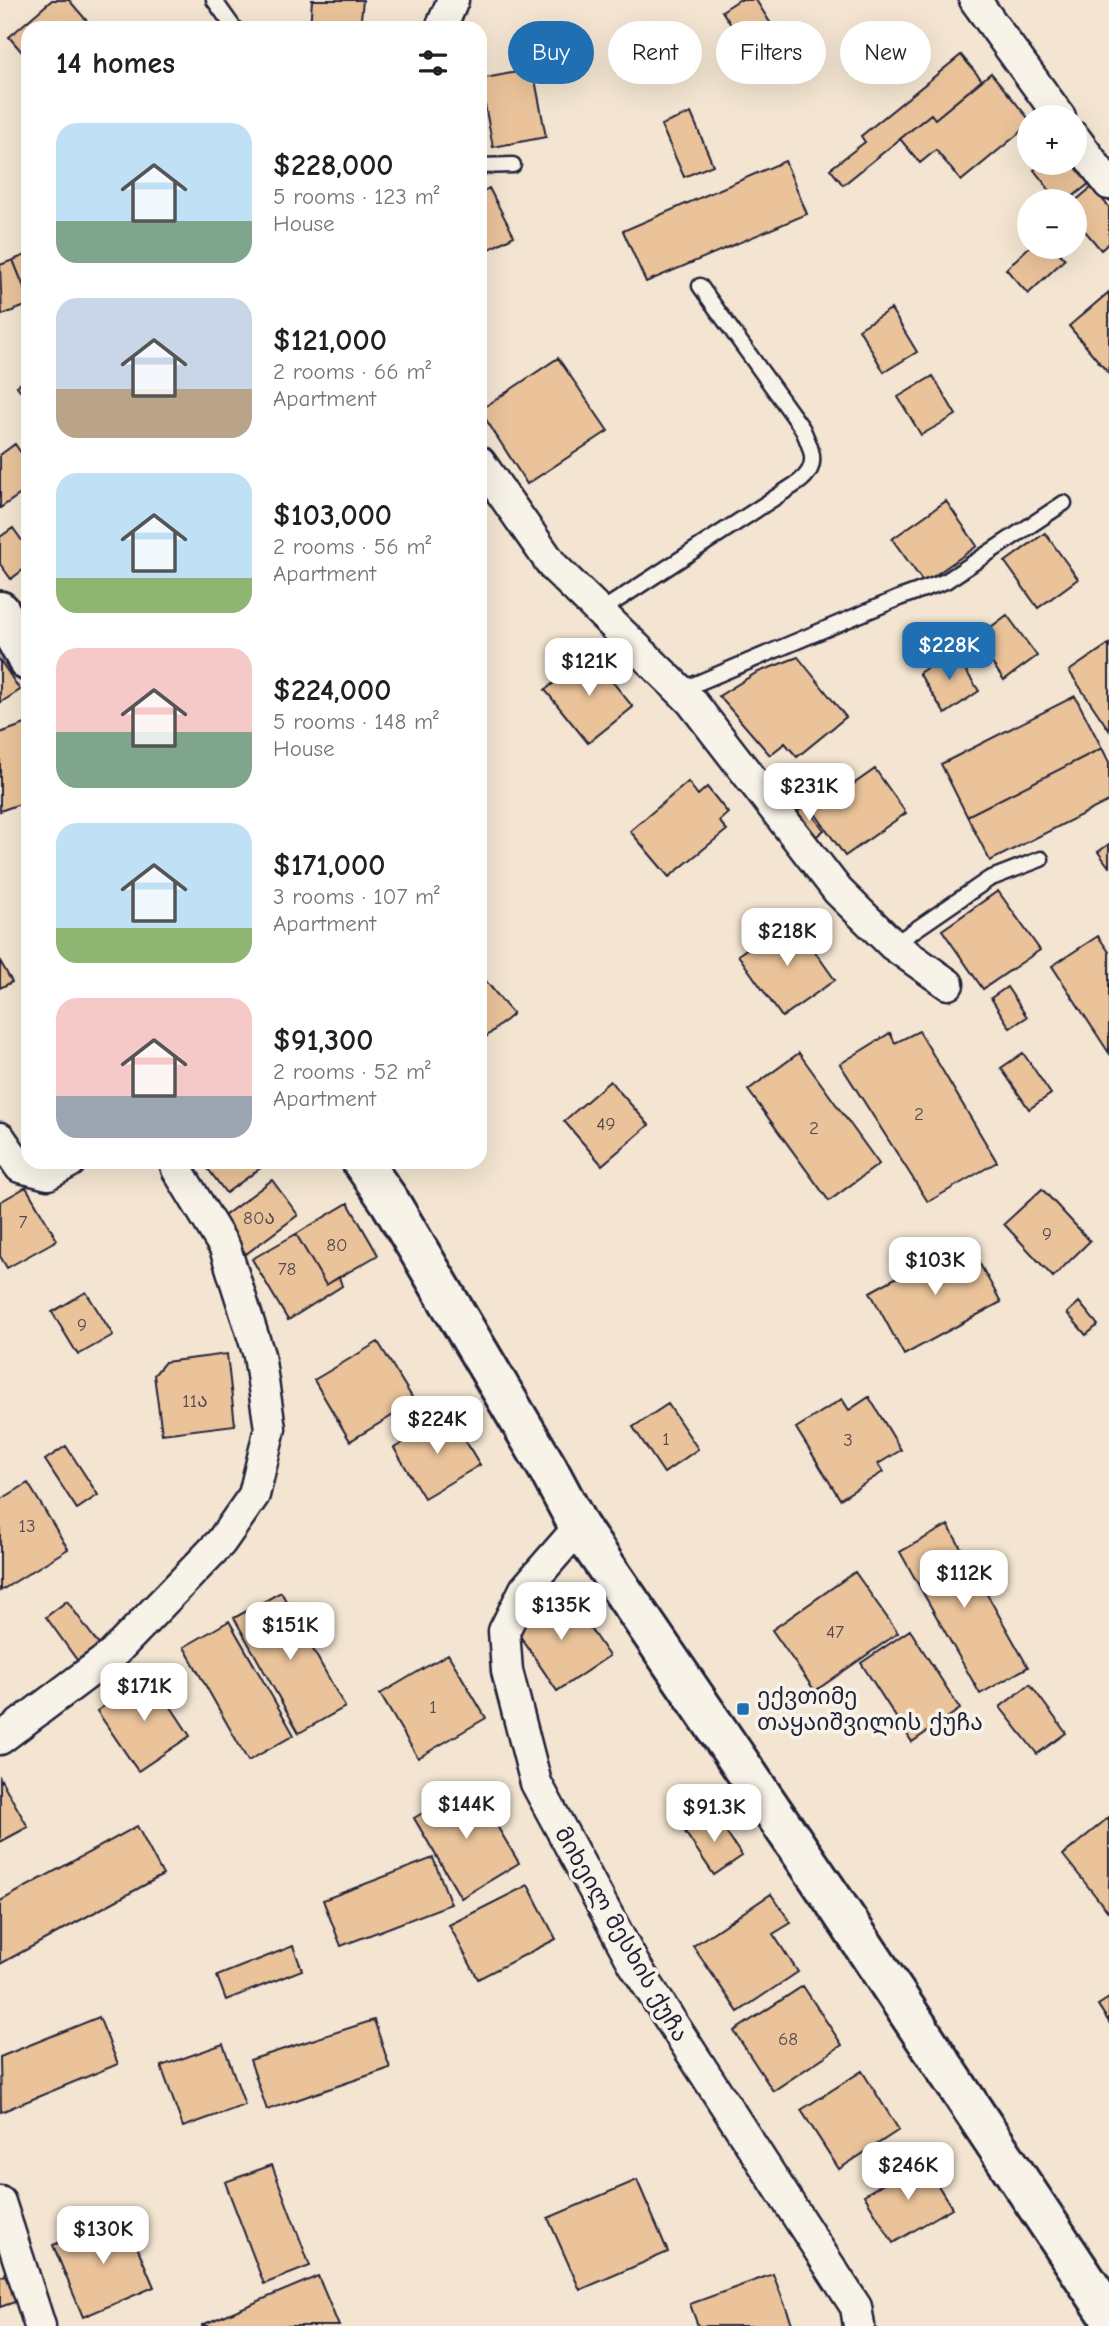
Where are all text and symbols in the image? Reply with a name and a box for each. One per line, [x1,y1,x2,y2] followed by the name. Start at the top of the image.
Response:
[508,21,594,84] chip: Buy
[608,21,702,84] chip: Rent
[716,21,826,84] chip: Filters
[840,21,931,84] chip: New
[414,44,452,82] icon: filters
[56,46,175,81] text: 14 homes
[1017,105,1087,259] map controls
[1017,105,1087,175] button: +
[273,148,394,183] text: $228,000
[112,151,196,235] icon: home
[273,183,439,210] text: 5 rooms · 123 m²
[1017,189,1087,259] button: −
[273,210,335,237] text: House
[273,323,387,358] text: $121,000
[112,326,196,410] icon: home
[273,358,431,385] text: 2 rooms · 66 m²
[273,385,376,412] text: Apartment
[273,498,392,533] text: $103,000
[112,501,196,585] icon: home
[273,533,431,560] text: 2 rooms · 56 m²
[273,560,376,587] text: Apartment
[900,622,998,682] pin: $228K
[918,631,980,658] text: $228K
[540,638,638,698] pin: $121K
[561,647,617,674] text: $121K
[273,673,391,708] text: $224,000
[112,676,196,760] icon: home
[273,708,439,735] text: 5 rooms · 148 m²
[273,735,335,762] text: House
[760,764,858,823] pin: $231K
[780,772,838,799] text: $231K
[273,848,385,883] text: $171,000
[112,851,196,935] icon: home
[273,883,440,910] text: 3 rooms · 107 m²
[738,908,836,968] pin: $218K
[273,910,376,937] text: Apartment
[757,917,817,944] text: $218K
[273,1023,373,1058] text: $91,300
[112,1026,196,1110] icon: home
[273,1058,431,1085] text: 2 rooms · 52 m²
[273,1085,376,1112] text: Apartment
[914,1103,924,1125] house number: 2
[596,1113,616,1135] house number: 49
[809,1117,819,1139] house number: 2
[243,1207,275,1229] house number: 80ა
[19,1211,28,1233] house number: 7
[1042,1223,1052,1245] house number: 9
[326,1234,348,1256] house number: 80
[886,1238,984,1297] pin: $103K
[905,1246,965,1273] text: $103K
[278,1258,296,1280] house number: 78
[77,1314,87,1336] house number: 9
[182,1390,208,1412] house number: 11ა
[388,1396,486,1456] pin: $224K
[407,1405,467,1432] text: $224K
[662,1428,670,1450] house number: 1
[843,1429,853,1451] house number: 3
[18,1515,36,1537] house number: 13
[915,1550,1013,1610] pin: $112K
[936,1559,992,1586] text: $112K
[512,1582,610,1642] pin: $135K
[531,1591,591,1618] text: $135K
[241,1602,339,1662] pin: $151K
[261,1611,319,1638] text: $151K
[826,1621,844,1643] house number: 47
[95,1664,193,1723] pin: $171K
[116,1672,172,1699] text: $171K
[757,1683,983,1736] place label: ექვთიმე თაყაიშვილის ქუჩა
[429,1696,437,1718] house number: 1
[735,1701,751,1717] marker: ექვთიმე თაყაიშვილის ქუჩა
[417,1782,515,1841] pin: $144K
[657,1784,771,1844] pin: $91.3K
[437,1790,495,1817] text: $144K
[682,1793,746,1820] text: $91.3K
[549,1822,694,2046] street label: მიხეილ მესხის ქუჩა
[778,2028,798,2050] house number: 68
[859,2142,957,2202] pin: $246K
[878,2151,938,2178] text: $246K
[54,2206,152,2266] pin: $130K
[73,2215,133,2242] text: $130K

